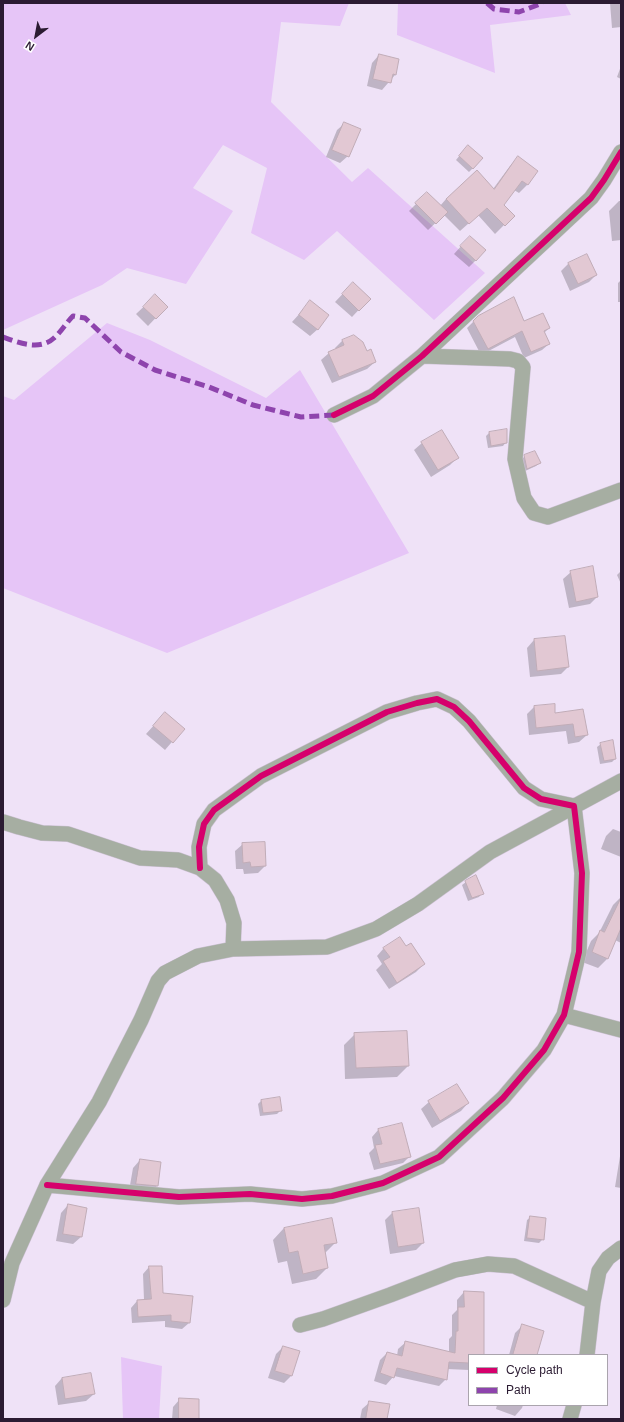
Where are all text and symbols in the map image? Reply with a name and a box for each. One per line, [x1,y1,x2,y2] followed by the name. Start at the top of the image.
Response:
[16,16,56,56] north arrow
[23,39,36,53] text: N
[468,1354,608,1406] legend
[506,1363,563,1377] text: Cycle path
[506,1383,531,1397] text: Path

